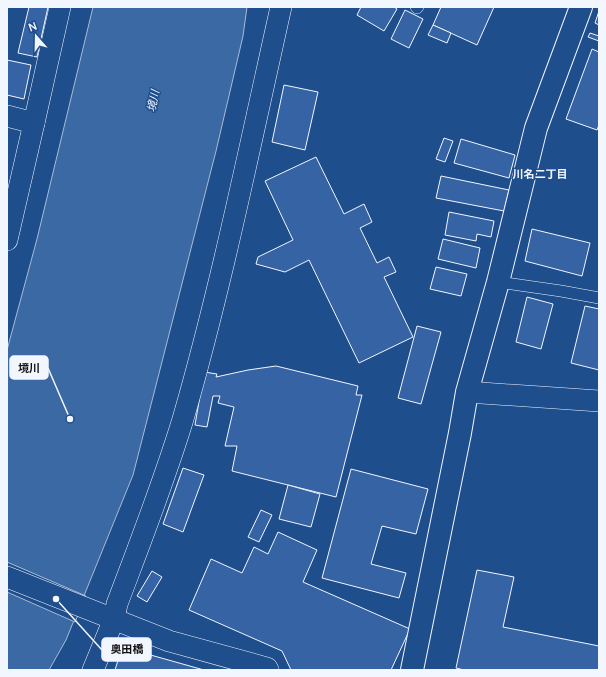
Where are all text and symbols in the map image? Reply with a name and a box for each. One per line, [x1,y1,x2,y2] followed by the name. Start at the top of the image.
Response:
[16,16,56,56] north arrow
[26,18,39,35] text: N
[143,88,162,113] water label: 境川
[513,166,568,181] district label: 川名二丁目
[10,356,48,379] callout: 境川
[18,360,40,375] text: 境川
[102,638,151,661] callout: 奥田橋
[111,641,144,656] text: 奥田橋

